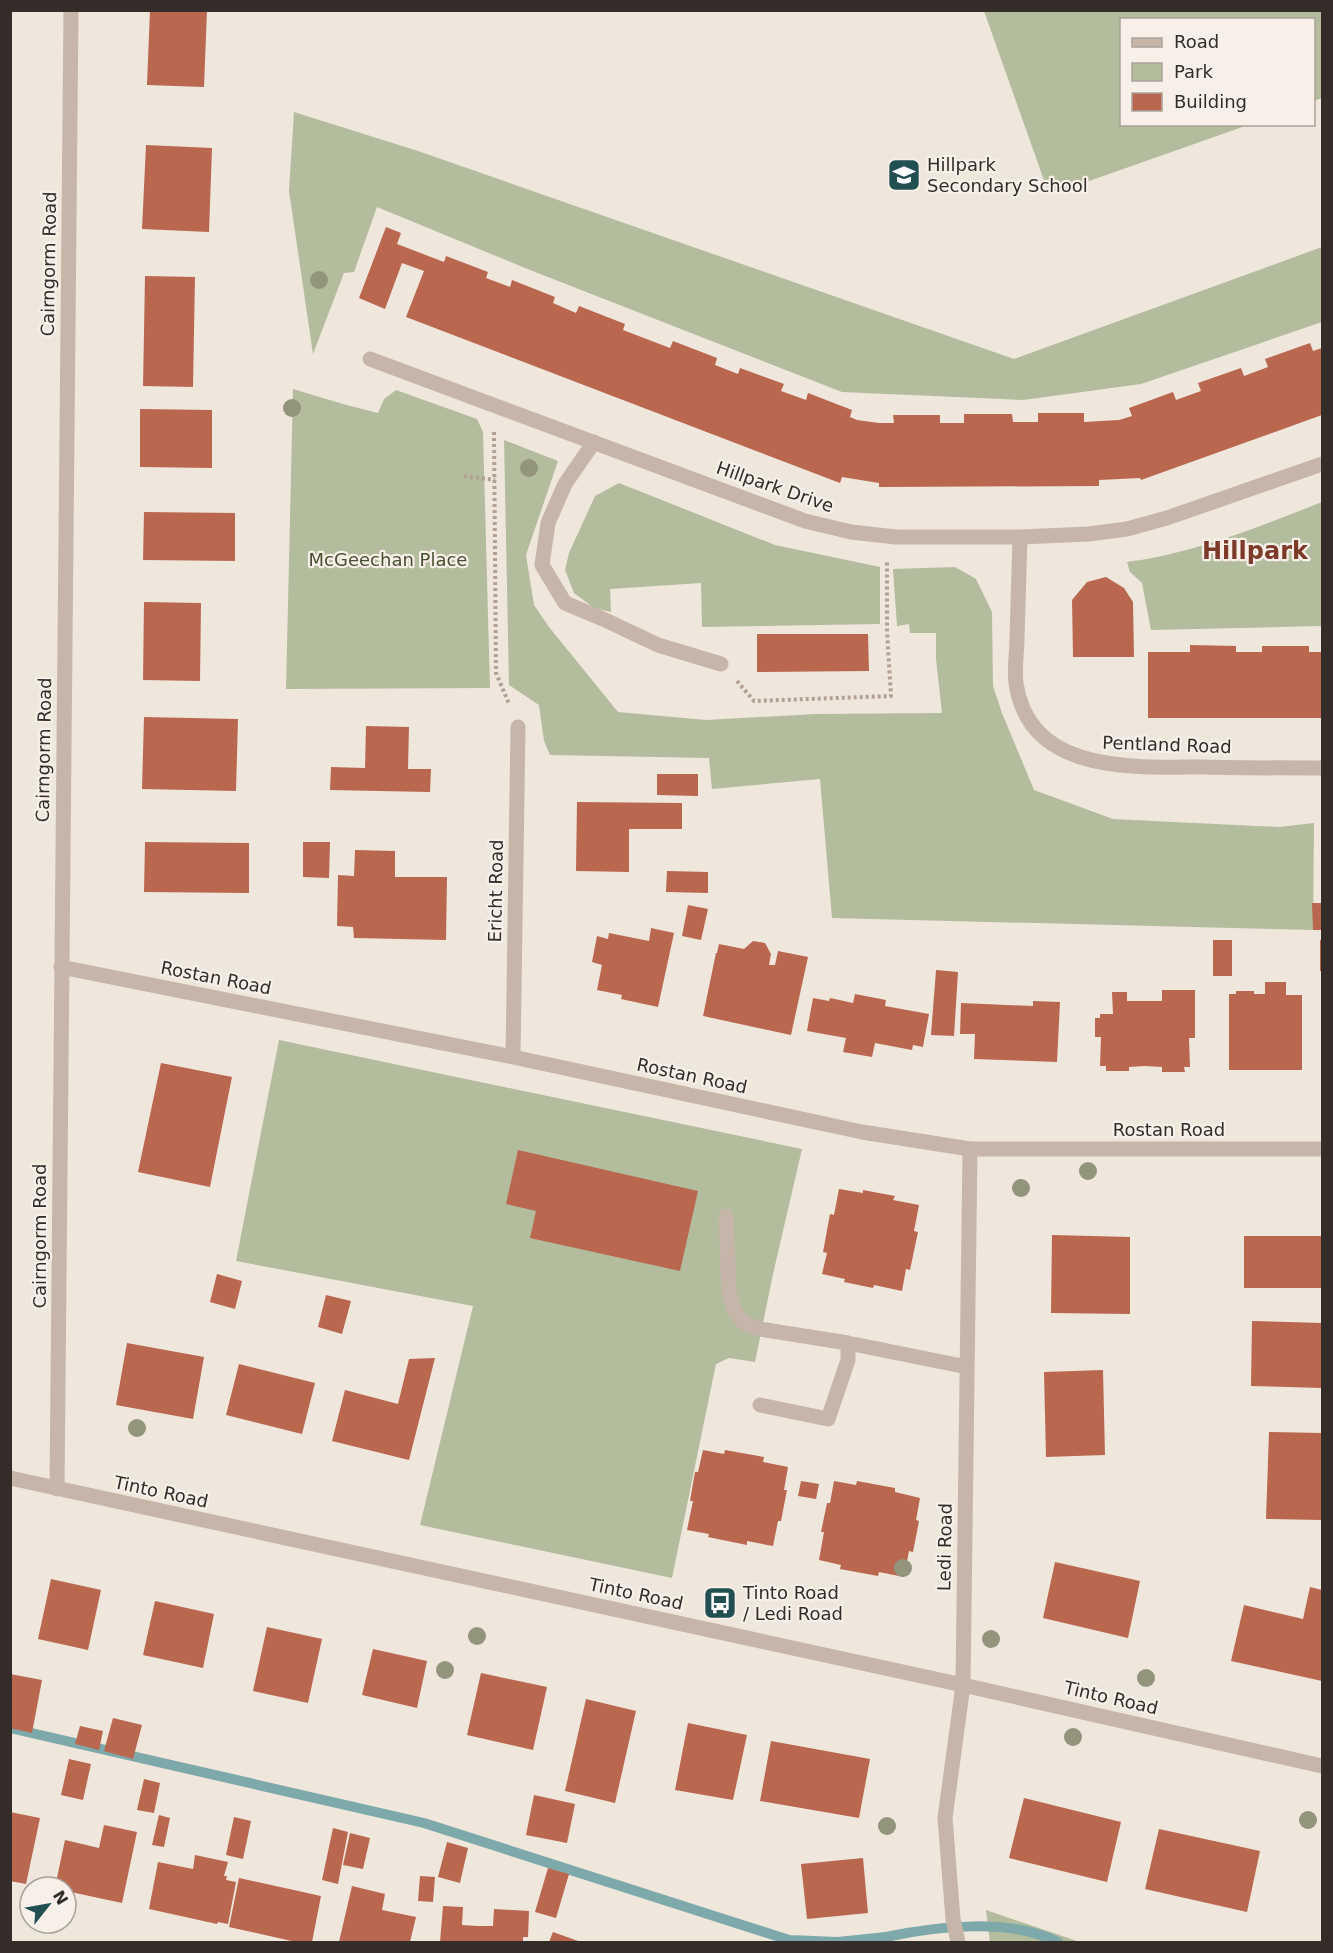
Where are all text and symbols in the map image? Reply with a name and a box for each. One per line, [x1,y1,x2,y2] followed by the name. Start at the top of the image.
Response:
[1120,18,1315,126] legend
[1174,31,1219,52] text: Road
[1174,61,1213,82] text: Park
[1174,91,1247,112] text: Building
[927,154,1088,196] place label: Hillpark Secondary School
[886,157,922,193] school or university icon: Hillpark Secondary School
[37,191,60,337] street label: Cairngorm Road
[714,457,837,516] street label: Hillpark Drive
[1202,537,1309,565] district label: Hillpark
[309,549,467,570] park label: McGeechan Place
[32,677,55,823] street label: Cairngorm Road
[1102,732,1232,757] street label: Pentland Road
[484,839,507,943] street label: Ericht Road
[159,956,273,999] street label: Rostan Road
[635,1054,749,1097] street label: Rostan Road
[1113,1119,1225,1140] street label: Rostan Road
[29,1163,50,1309] street label: Cairngorm Road
[111,1471,210,1512] street label: Tinto Road
[933,1503,956,1591] street label: Ledi Road
[586,1573,685,1614] street label: Tinto Road
[742,1582,843,1624] place label: Tinto Road / Ledi Road
[702,1585,738,1621] bus stop icon: Tinto Road / Ledi Road
[1061,1676,1160,1719] street label: Tinto Road
[18,1875,78,1935] north arrow
[49,1887,72,1908] text: N

